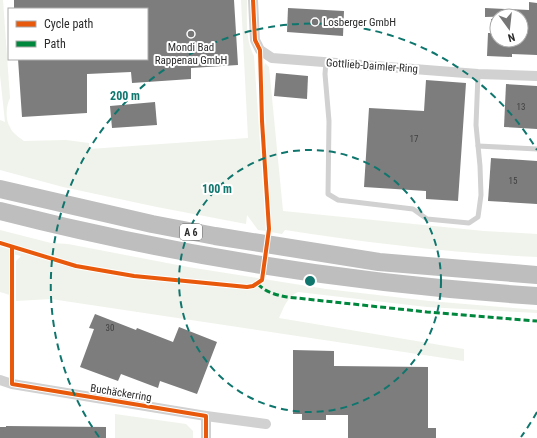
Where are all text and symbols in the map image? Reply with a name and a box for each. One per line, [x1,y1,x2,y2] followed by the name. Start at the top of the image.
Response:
[8,8,148,60] legend
[489,8,529,48] north arrow
[323,16,396,29] place label: Losberger GmbH
[44,17,94,31] text: Cycle path
[310,17,320,27] marker: Losberger GmbH
[186,29,196,39] marker: Mondi Bad Rappenau GmbH
[506,30,516,44] text: N
[44,37,66,51] text: Path
[155,41,227,67] place label: Mondi Bad Rappenau GmbH
[326,56,418,76] street label: Gottlieb-Daimler-Ring
[110,89,140,103] text: 200 m
[517,102,525,112] house number: 13
[410,134,419,144] house number: 17
[509,176,518,186] house number: 15
[202,182,232,196] text: 100 m
[180,224,202,240] road number: A 6
[303,274,317,288] centre of rings
[106,323,114,333] house number: 30
[89,382,153,404] street label: Buchäckerring

